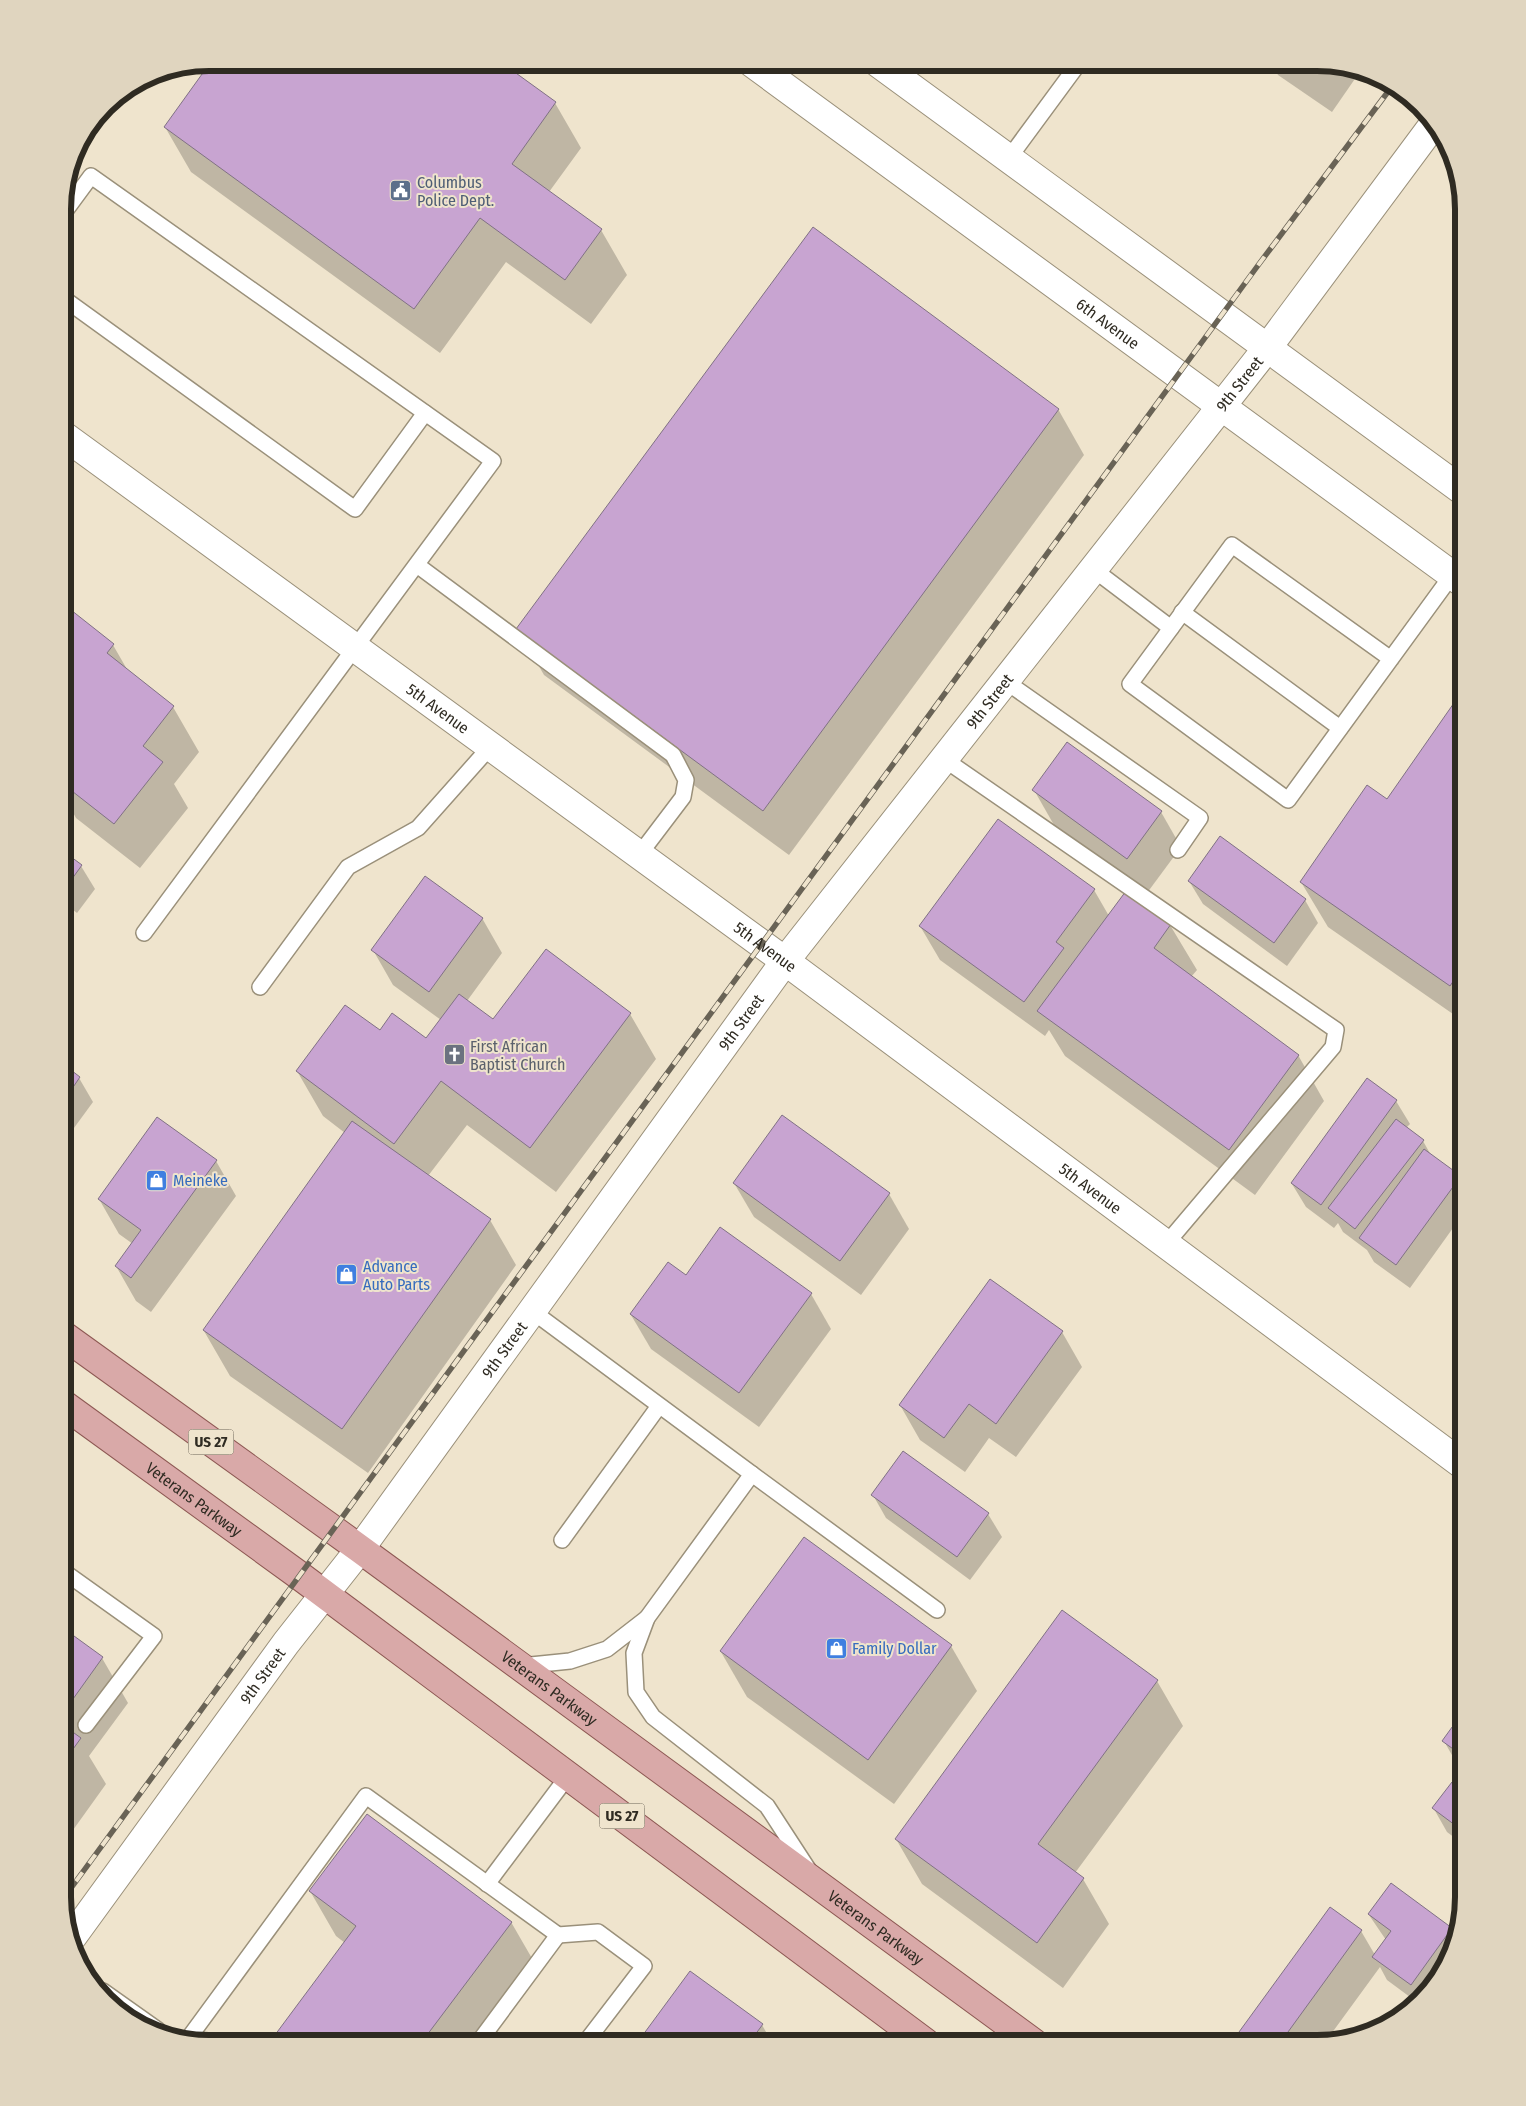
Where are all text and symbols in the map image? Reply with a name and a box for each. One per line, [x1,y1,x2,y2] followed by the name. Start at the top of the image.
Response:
[417,173,494,210] place label: Columbus Police Dept.
[389,179,413,203] public building icon: Columbus Police Dept.
[1072,294,1143,353] street label: 6th Avenue
[1212,352,1267,415] street label: 9th Street
[962,670,1018,733] street label: 9th Street
[403,680,473,738] street label: 5th Avenue
[730,918,800,976] street label: 5th Avenue
[715,990,768,1054] street label: 9th Street
[470,1037,565,1074] place label: First African Baptist Church
[442,1043,466,1067] church icon: First African Baptist Church
[1055,1159,1125,1218] street label: 5th Avenue
[145,1168,169,1192] shop icon: Meineke
[173,1171,228,1190] place label: Meineke
[363,1257,430,1294] place label: Advance Auto Parts
[335,1263,359,1287] shop icon: Advance Auto Parts
[478,1317,532,1382] street label: 9th Street
[188,1430,234,1454] road number: US 27
[142,1458,246,1541] street label: Veterans Parkway
[824,1636,848,1660] shop icon: Family Dollar
[852,1639,937,1658] place label: Family Dollar
[236,1644,290,1708] street label: 9th Street
[498,1647,601,1730] street label: Veterans Parkway
[600,1804,644,1828] road number: US 27
[824,1886,928,1970] street label: Veterans Parkway

